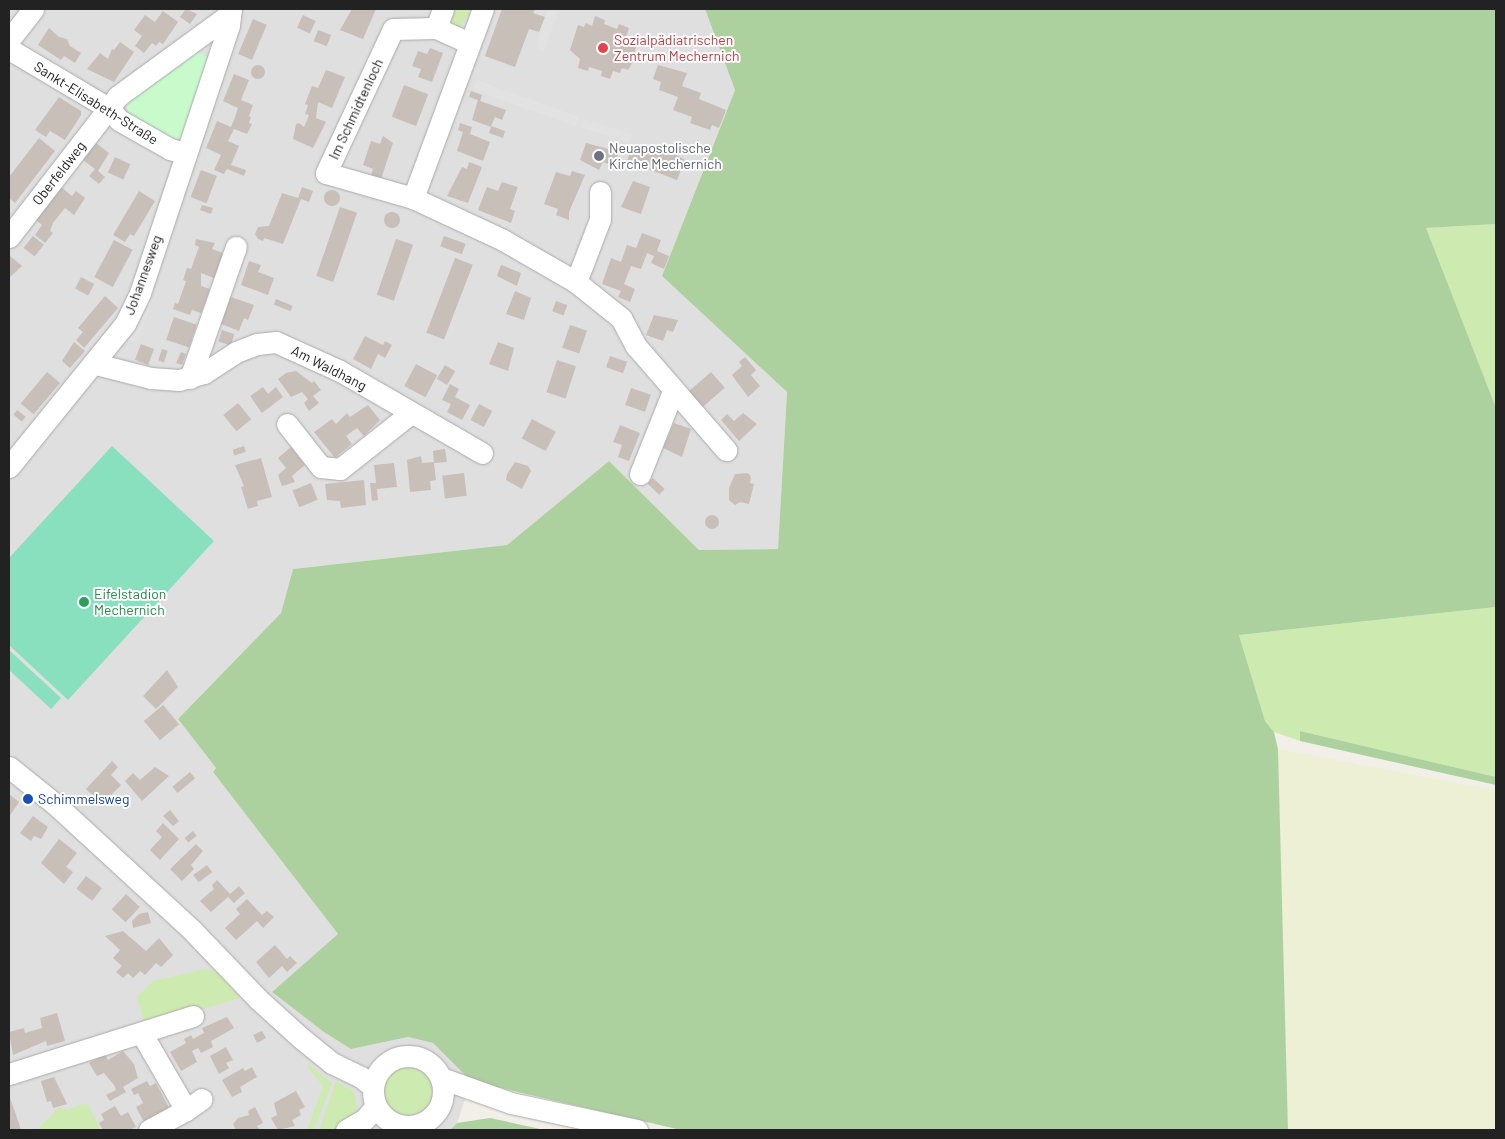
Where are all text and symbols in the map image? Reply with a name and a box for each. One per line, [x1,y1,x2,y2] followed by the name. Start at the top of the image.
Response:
[614,32,739,64] place label: Sozialpädiatrischen Zentrum Mechernich
[596,41,610,55] marker: Sozialpädiatrischen Zentrum Mechernich
[325,56,387,162] street label: Im Schmidtenloch
[31,58,161,148] street label: Sankt-Elisabeth-Straße
[29,138,89,208] street label: Oberfeldweg
[609,140,722,172] place label: Neuapostolische Kirche Mechernich
[593,150,605,162] marker: Neuapostolische Kirche Mechernich
[121,233,165,317] street label: Johannesweg
[289,342,369,394] street label: Am Waldhang
[94,586,166,618] place label: Eifelstadion Mechernich
[78,596,90,608] marker: Eifelstadion Mechernich
[38,791,129,807] place label: Schimmelsweg
[22,793,34,805] marker: Schimmelsweg

